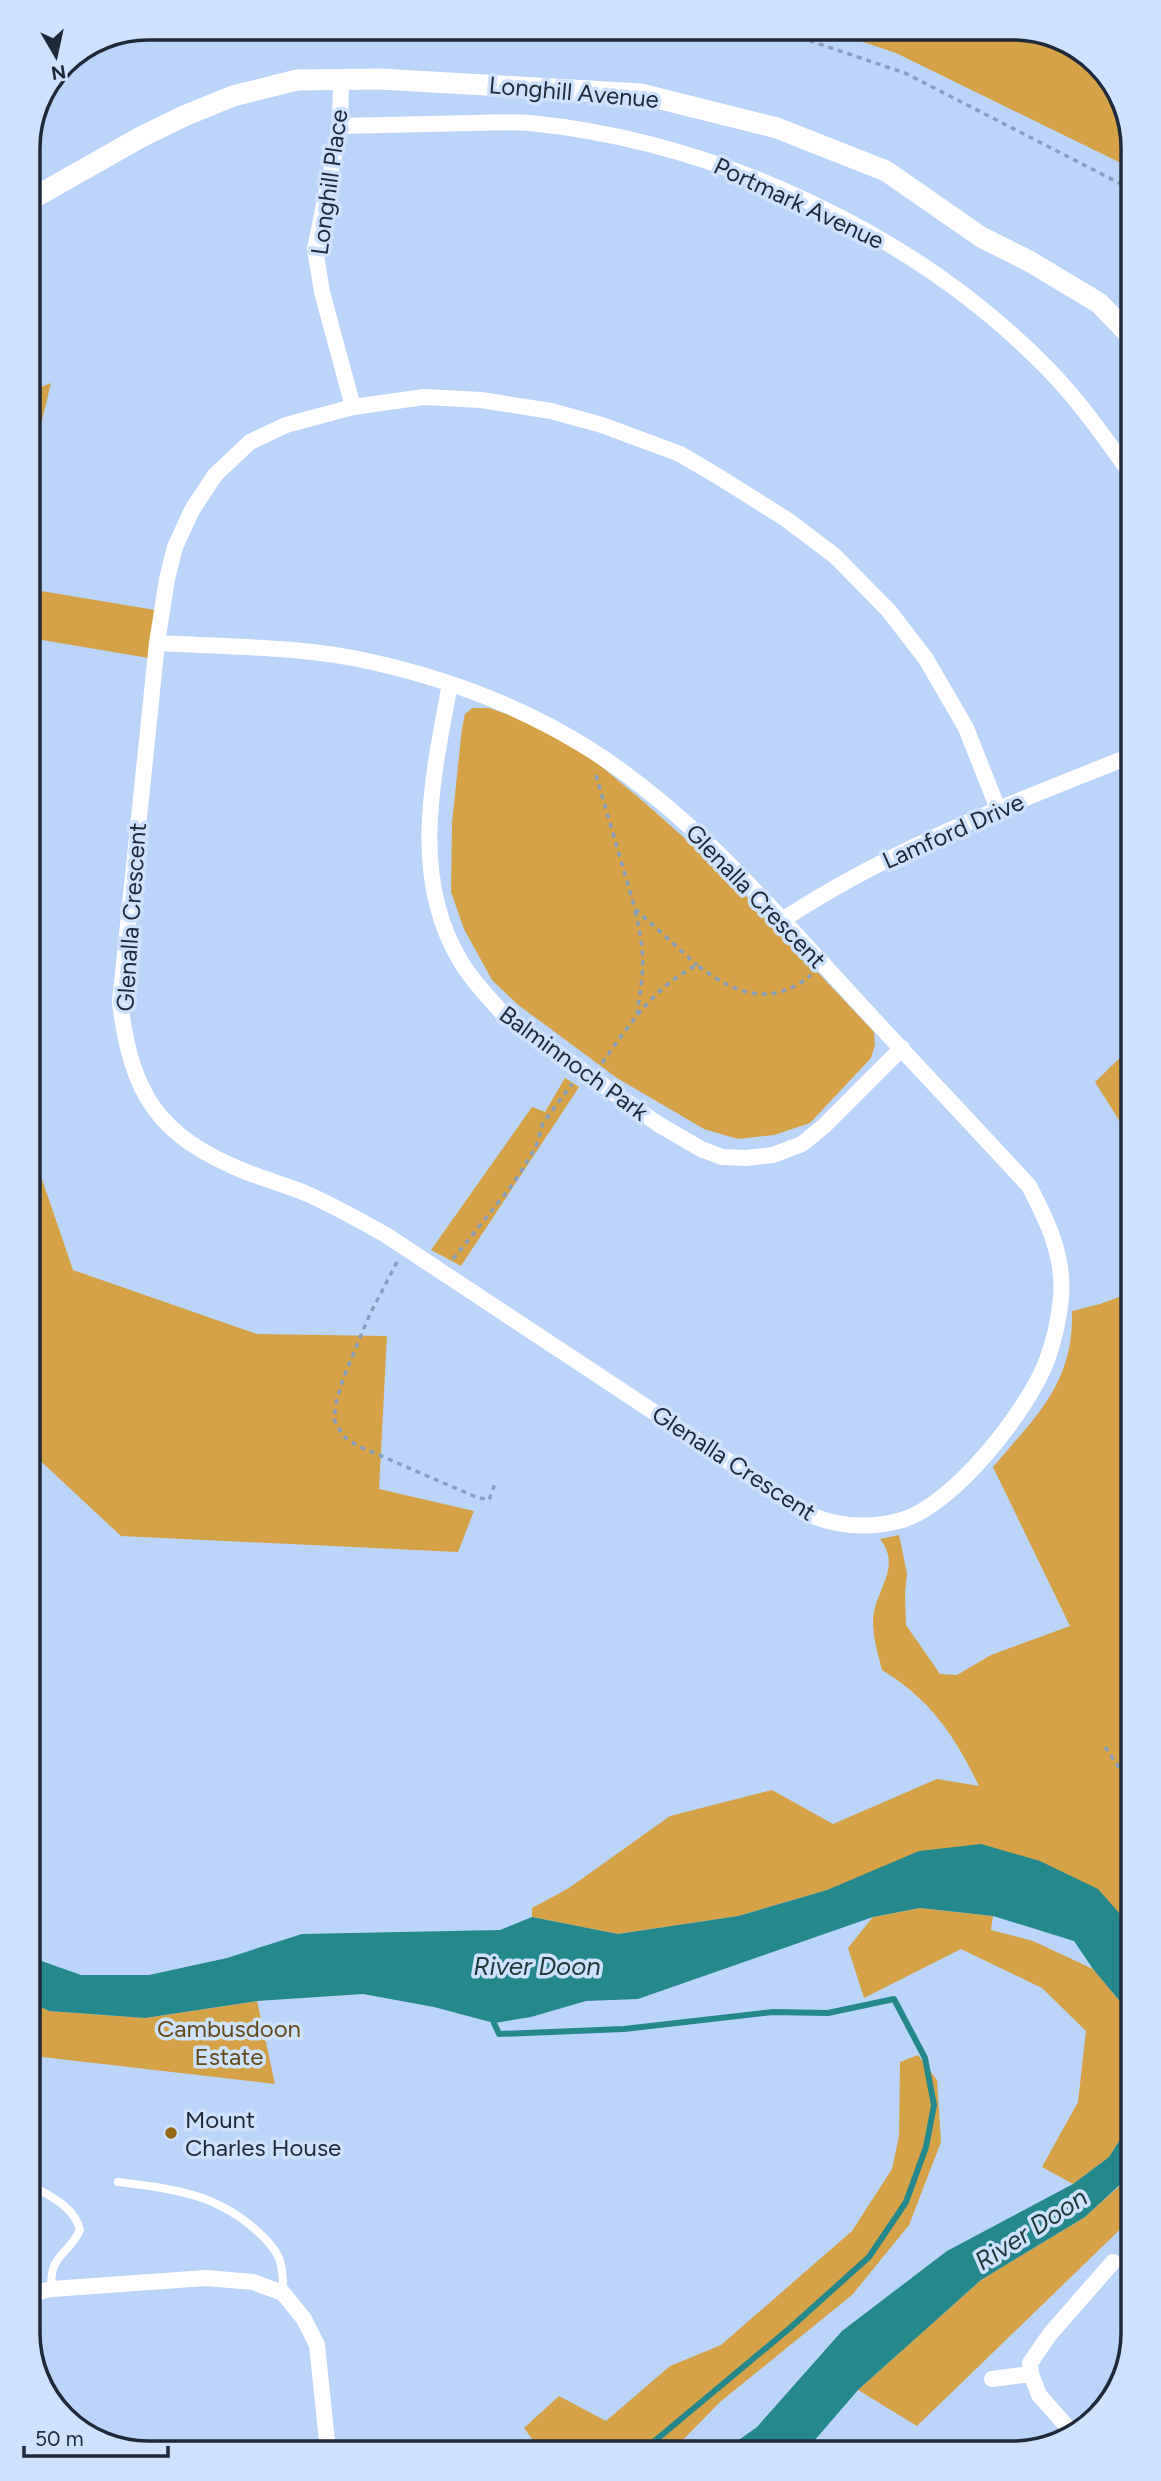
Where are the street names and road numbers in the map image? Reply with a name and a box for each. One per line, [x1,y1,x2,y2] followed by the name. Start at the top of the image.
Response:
[488,70,660,114] street label: Longhill Avenue
[304,107,354,257] street label: Longhill Place
[709,151,889,255] street label: Portmark Avenue
[878,787,1028,875] street label: Lamford Drive
[680,818,832,974] street label: Glenalla Crescent
[110,822,152,1012] street label: Glenalla Crescent
[494,999,654,1127] street label: Balminnoch Park
[647,1399,821,1527] street label: Glenalla Crescent

